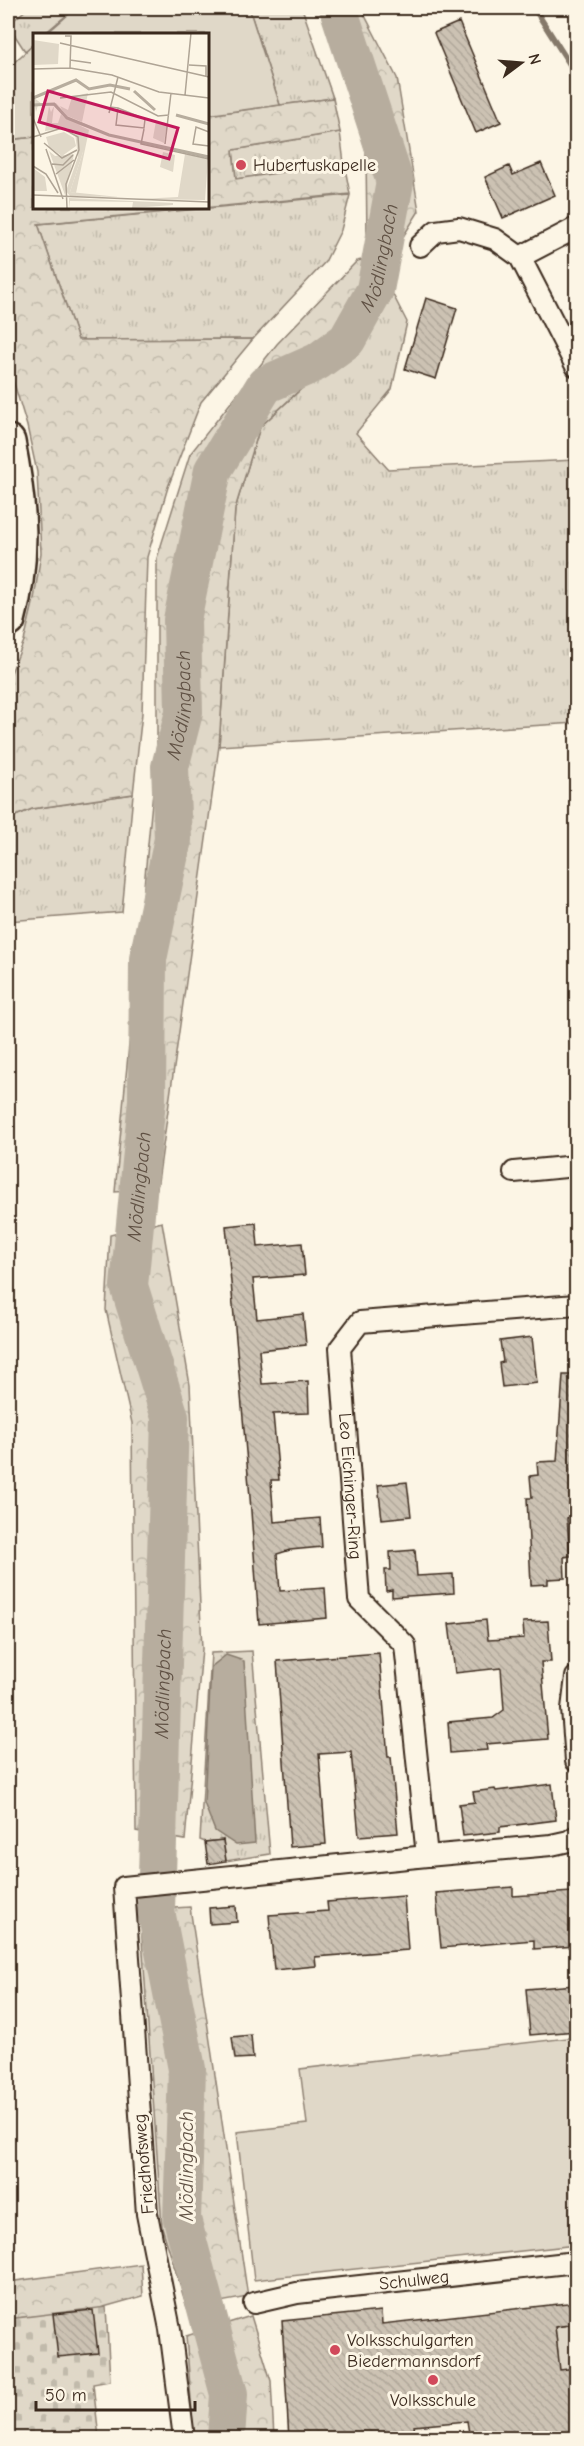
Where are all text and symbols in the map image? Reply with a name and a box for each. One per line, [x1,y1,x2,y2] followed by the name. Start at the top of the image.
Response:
[33,33,208,208] inset map
[491,33,551,93] north arrow
[524,52,545,67] text: N
[253,155,376,176] place label: Hubertuskapelle
[234,158,248,172] marker: Hubertuskapelle
[354,202,402,316] water label: Mödlingbach
[161,650,196,762] water label: Mödlingbach
[122,1130,155,1243] water label: Mödlingbach
[334,1412,366,1560] street label: Leo Eichinger-Ring
[149,1628,176,1740] water label: Mödlingbach
[175,2111,198,2222] water label: Mödlingbach
[129,2113,159,2215] street label: Friedhofsweg
[378,2266,450,2294] street label: Schulweg
[347,2330,481,2372] place label: Volksschulgarten Biedermannsdorf
[328,2343,342,2357] marker: Volksschulgarten Biedermannsdorf
[426,2373,440,2387] marker: Volksschule
[36,2374,195,2412] scale bar
[45,2385,87,2406] text: 50 m
[390,2390,476,2411] place label: Volksschule

